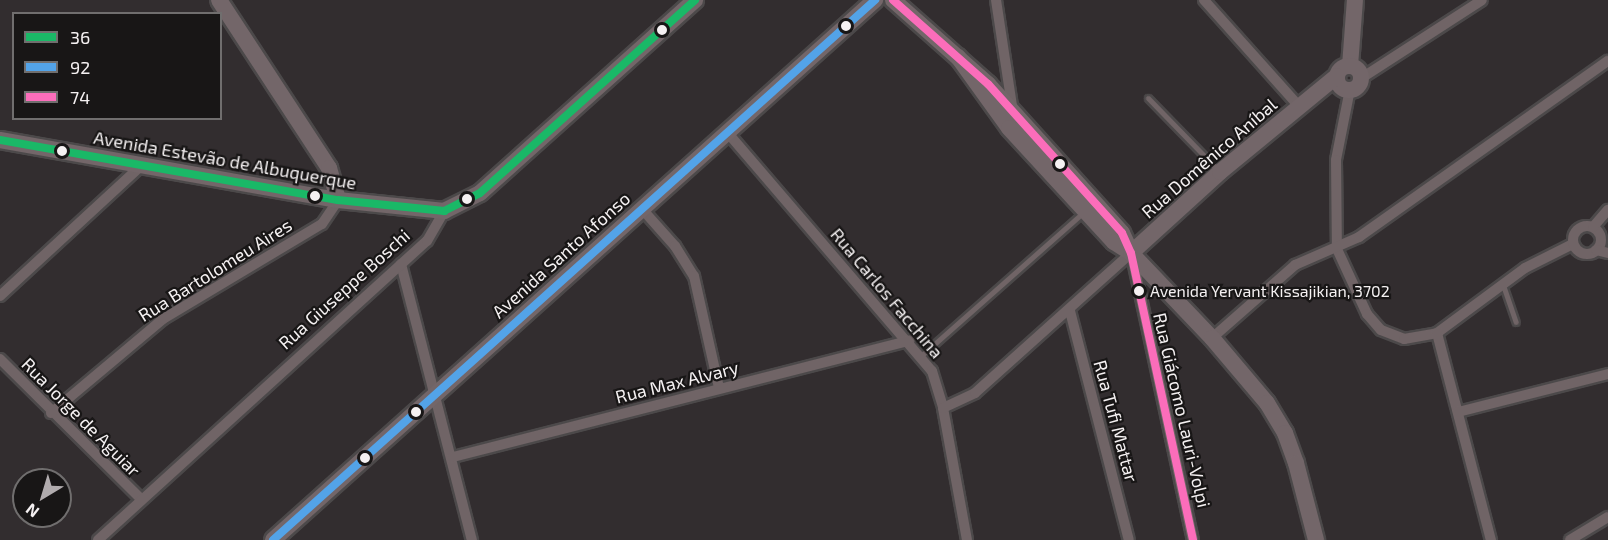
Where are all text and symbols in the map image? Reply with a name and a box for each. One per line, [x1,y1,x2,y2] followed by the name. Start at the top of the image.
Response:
[12,12,222,120] legend
[840,20,852,32] unlabelled marker
[656,24,668,36] unlabelled marker
[70,26,90,48] text: 36
[70,56,90,78] text: 92
[70,86,90,108] text: 74
[1137,93,1281,223] street label: Rua Domênico Aníbal
[92,126,358,194] street label: Avenida Estevão de Albuquerque
[56,145,68,157] unlabelled marker
[1054,158,1066,170] unlabelled marker
[487,187,635,323] street label: Avenida Santo Afonso
[309,190,321,202] unlabelled marker
[461,193,473,205] unlabelled marker
[134,214,296,326] street label: Rua Bartolomeu Aires
[274,224,414,354] street label: Rua Giuseppe Boschi
[826,224,948,362] street label: Rua Carlos Facchina
[1150,281,1390,301] place label: Avenida Yervant Kissajikian, 3702
[1133,285,1145,297] marker: Avenida Yervant Kissajikian, 3702
[1149,310,1215,510] street label: Rua Giácomo Lauri-Volpi
[17,353,145,481] street label: Rua Jorge de Aguiar
[613,356,741,408] street label: Rua Max Alvary
[1089,357,1143,485] street label: Rua Tufi Mattar
[410,406,422,418] unlabelled marker
[359,452,371,464] unlabelled marker
[12,468,72,528] north arrow
[21,500,42,522] text: N

